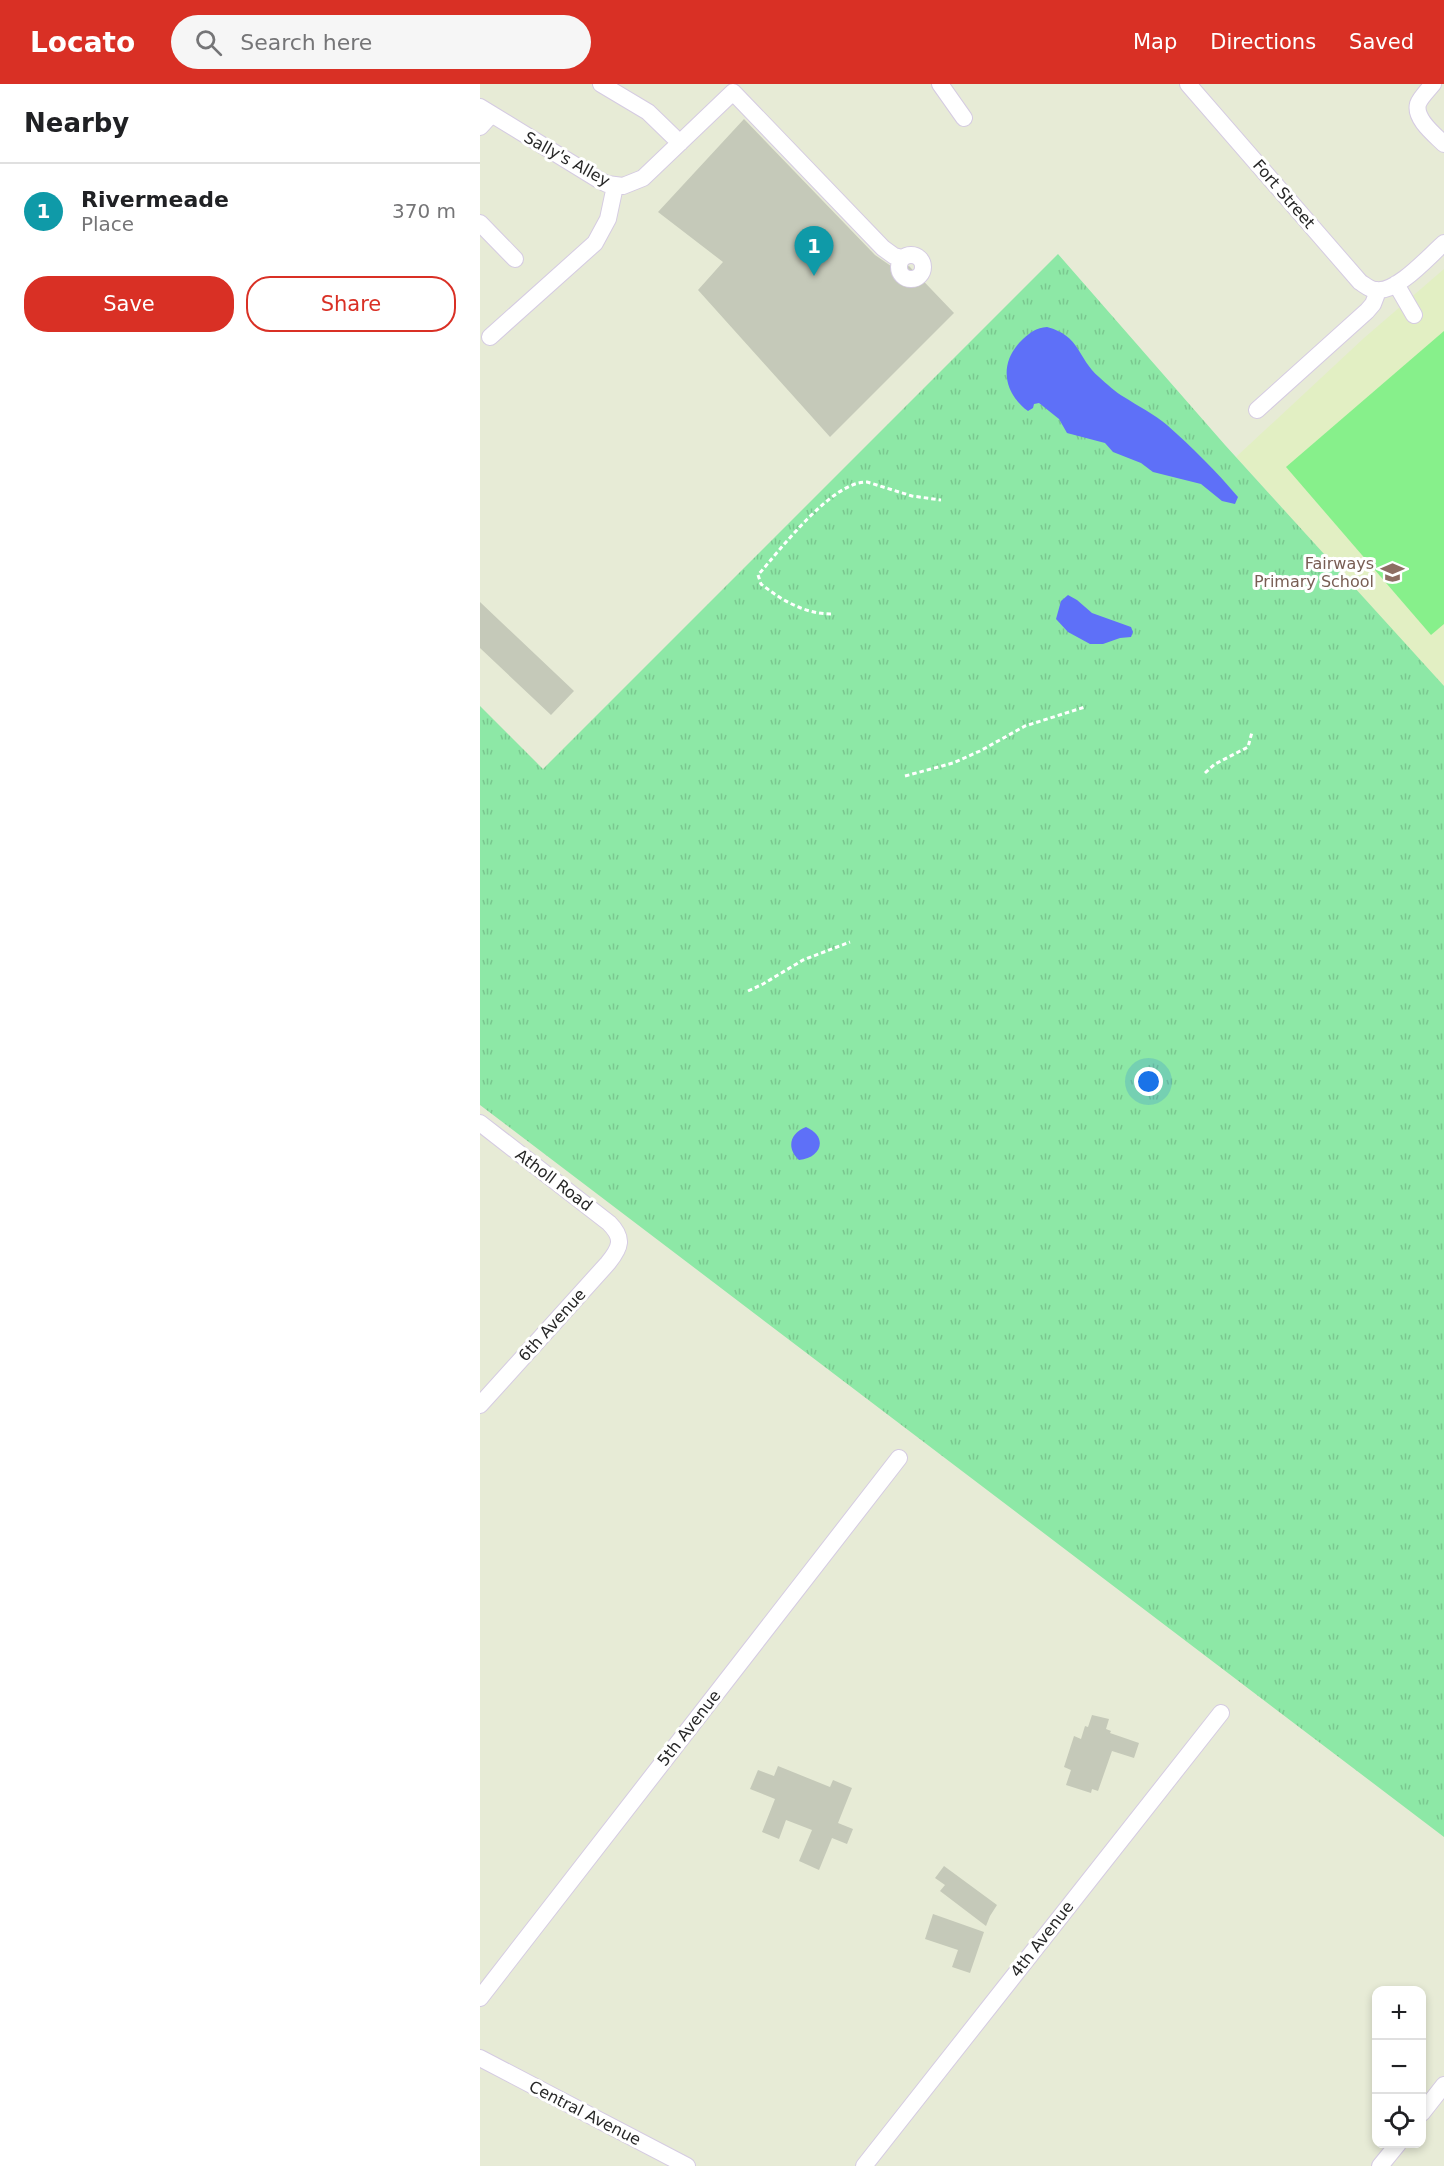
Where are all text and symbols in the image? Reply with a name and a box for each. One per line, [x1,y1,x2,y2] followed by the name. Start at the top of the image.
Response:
[171,15,591,69] search box
[30,26,135,59] text: Locato
[192,26,225,59] icon: search
[240,30,372,55] text: Search here
[1133,30,1177,54] text: Map
[1210,30,1316,54] text: Directions
[1349,30,1414,54] text: Saved
[24,108,129,138] text: Nearby
[521,128,613,190] street label: Sally's Alley
[1249,156,1319,232] street label: Fort Street
[81,187,229,212] text: Rivermeade
[37,199,50,223] text: 1
[392,199,456,223] text: 370 m
[81,212,134,236] text: Place
[794,226,834,276] pin: 1
[24,276,234,332] button: Save
[246,276,456,332] button: Share
[1254,554,1374,591] place label: Fairways Primary School
[1379,559,1405,585] school or university icon: Fairways Primary School
[1134,1067,1163,1096] your location
[512,1145,596,1215] street label: Atholl Road
[514,1285,590,1365] street label: 6th Avenue
[653,1686,725,1770] street label: 5th Avenue
[1006,1897,1078,1981] street label: 4th Avenue
[1372,1986,1426,2148] map controls
[1372,1986,1426,2040] button: +
[1372,2040,1426,2094] button: −
[526,2077,644,2149] street label: Central Avenue
[1372,2094,1426,2148] button: locate

